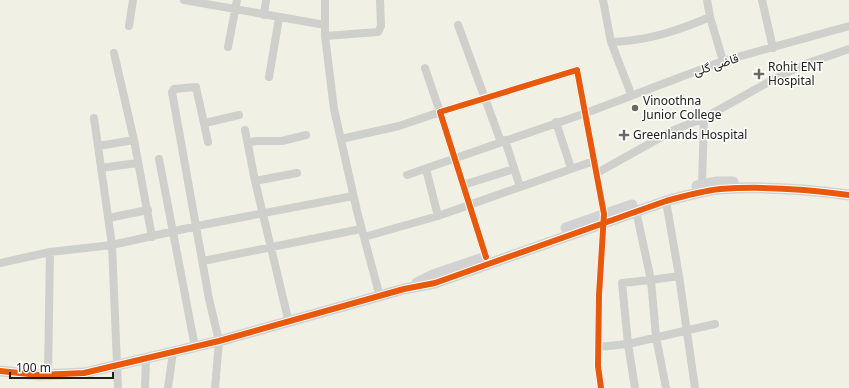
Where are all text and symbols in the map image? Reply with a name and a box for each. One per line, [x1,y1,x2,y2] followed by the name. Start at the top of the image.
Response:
[691,49,741,80] street label: قاضی گلی
[768,58,823,89] place label: Rohit ENT Hospital
[753,68,765,80] marker: Rohit ENT Hospital
[642,92,722,123] place label: Vinoothna Junior College
[630,103,640,113] marker: Vinoothna Junior College
[633,126,747,143] place label: Greenlands Hospital
[618,129,630,141] marker: Greenlands Hospital
[10,354,113,380] scale bar
[16,359,51,376] text: 100 m

